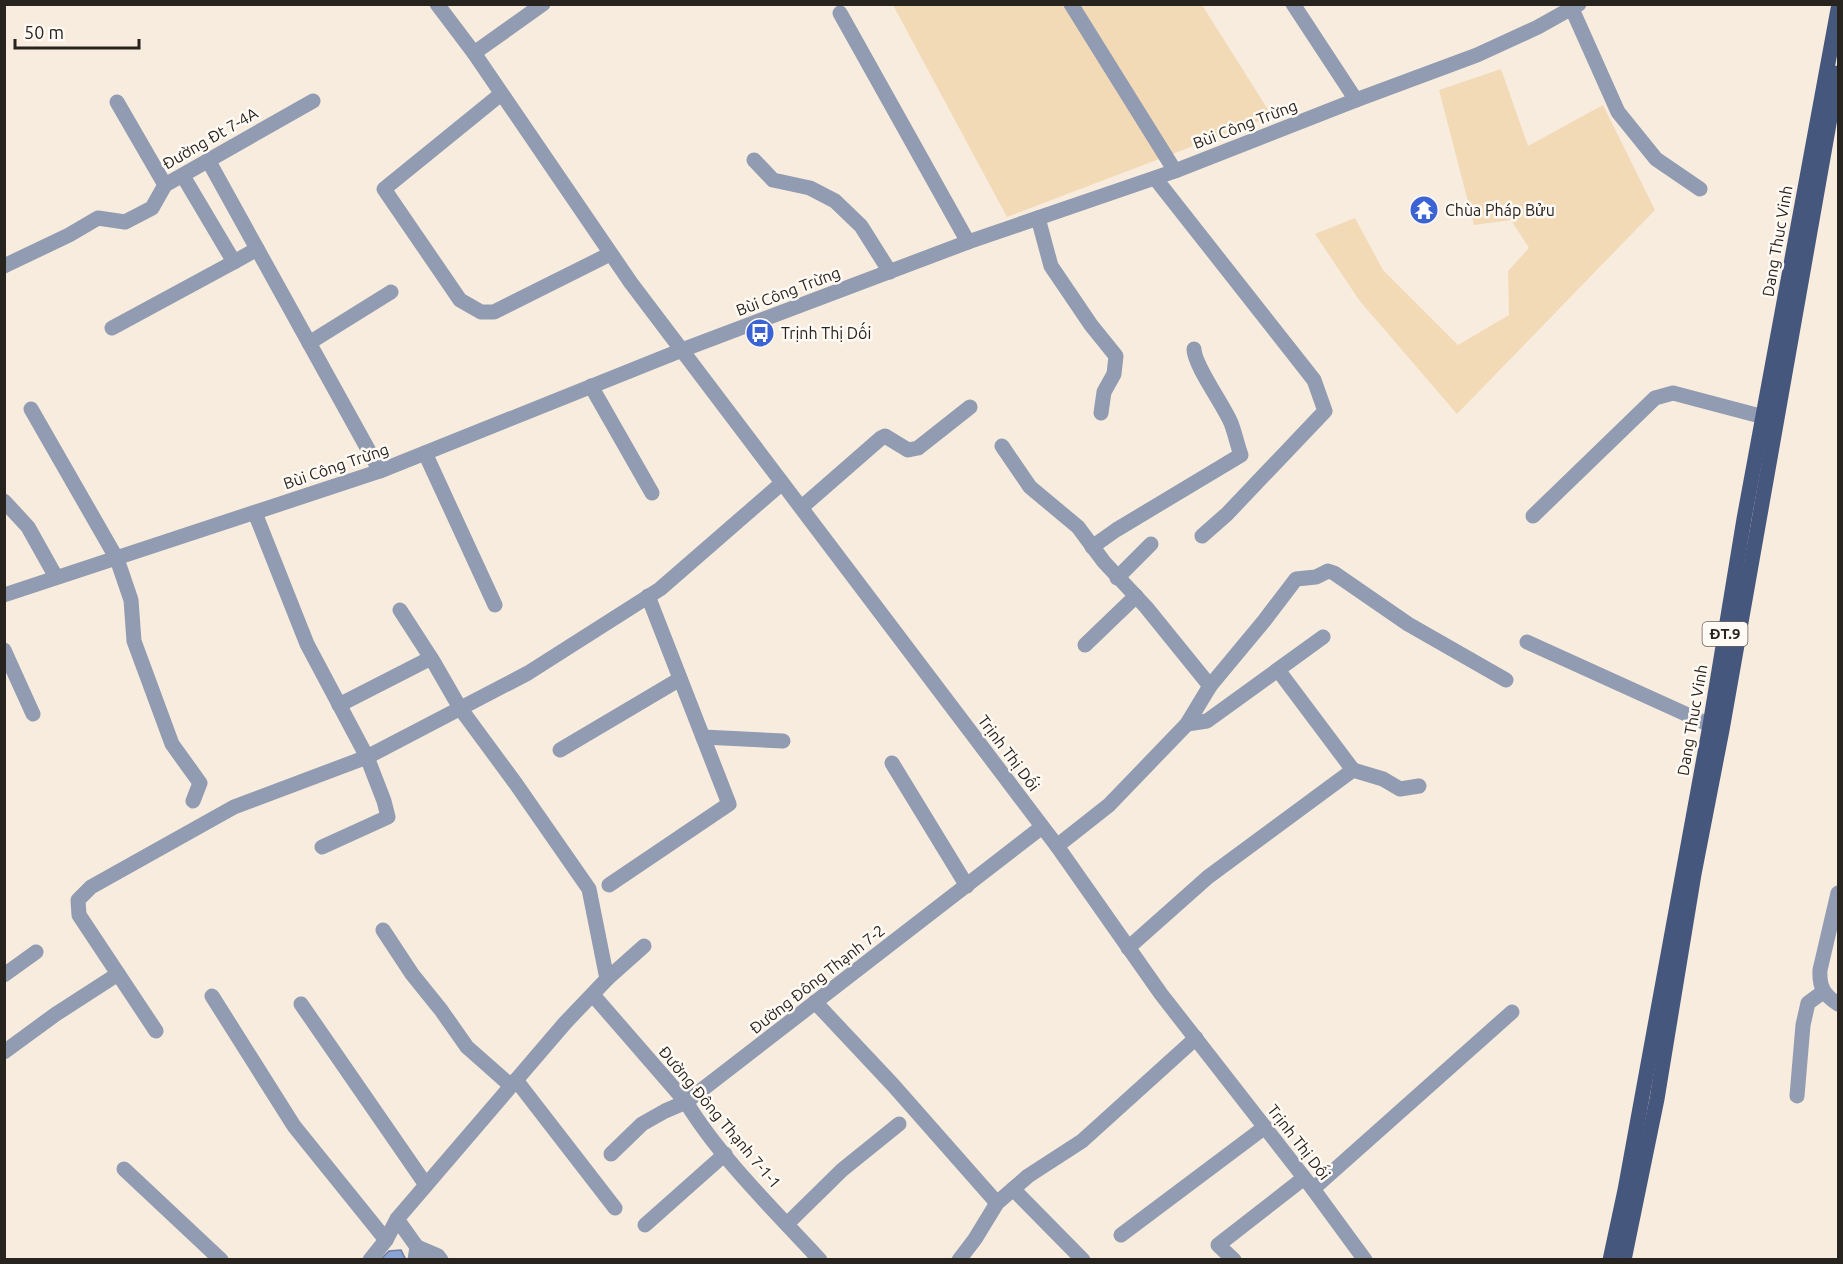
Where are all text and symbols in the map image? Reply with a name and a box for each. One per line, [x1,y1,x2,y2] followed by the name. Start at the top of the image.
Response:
[15,12,140,50] scale bar
[24,22,64,42] text: 50 m
[1190,96,1300,152] street label: Bùi Công Trừng
[159,103,261,173] street label: Đường Đt 7-4A
[1758,184,1796,298] street label: Dang Thuc Vinh
[1408,194,1440,226] temple icon: Chùa Pháp Bửu
[1445,201,1555,219] place label: Chùa Pháp Bửu
[733,263,843,319] street label: Bùi Công Trừng
[744,317,776,349] bus stop icon: Trịnh Thị Dối
[781,321,871,342] place label: Trịnh Thị Dối
[281,440,391,492] street label: Bùi Công Trừng
[1702,622,1748,646] road number: ĐT.9
[1673,663,1711,777] street label: Dang Thuc Vinh
[975,710,1046,795] street label: Trịnh Thị Dối
[746,921,888,1037] street label: Đường Đông Thạnh 7-2
[655,1042,785,1192] street label: Đường Đông Thạnh 7-1-1
[1264,1099,1336,1183] street label: Trịnh Thị Dối

